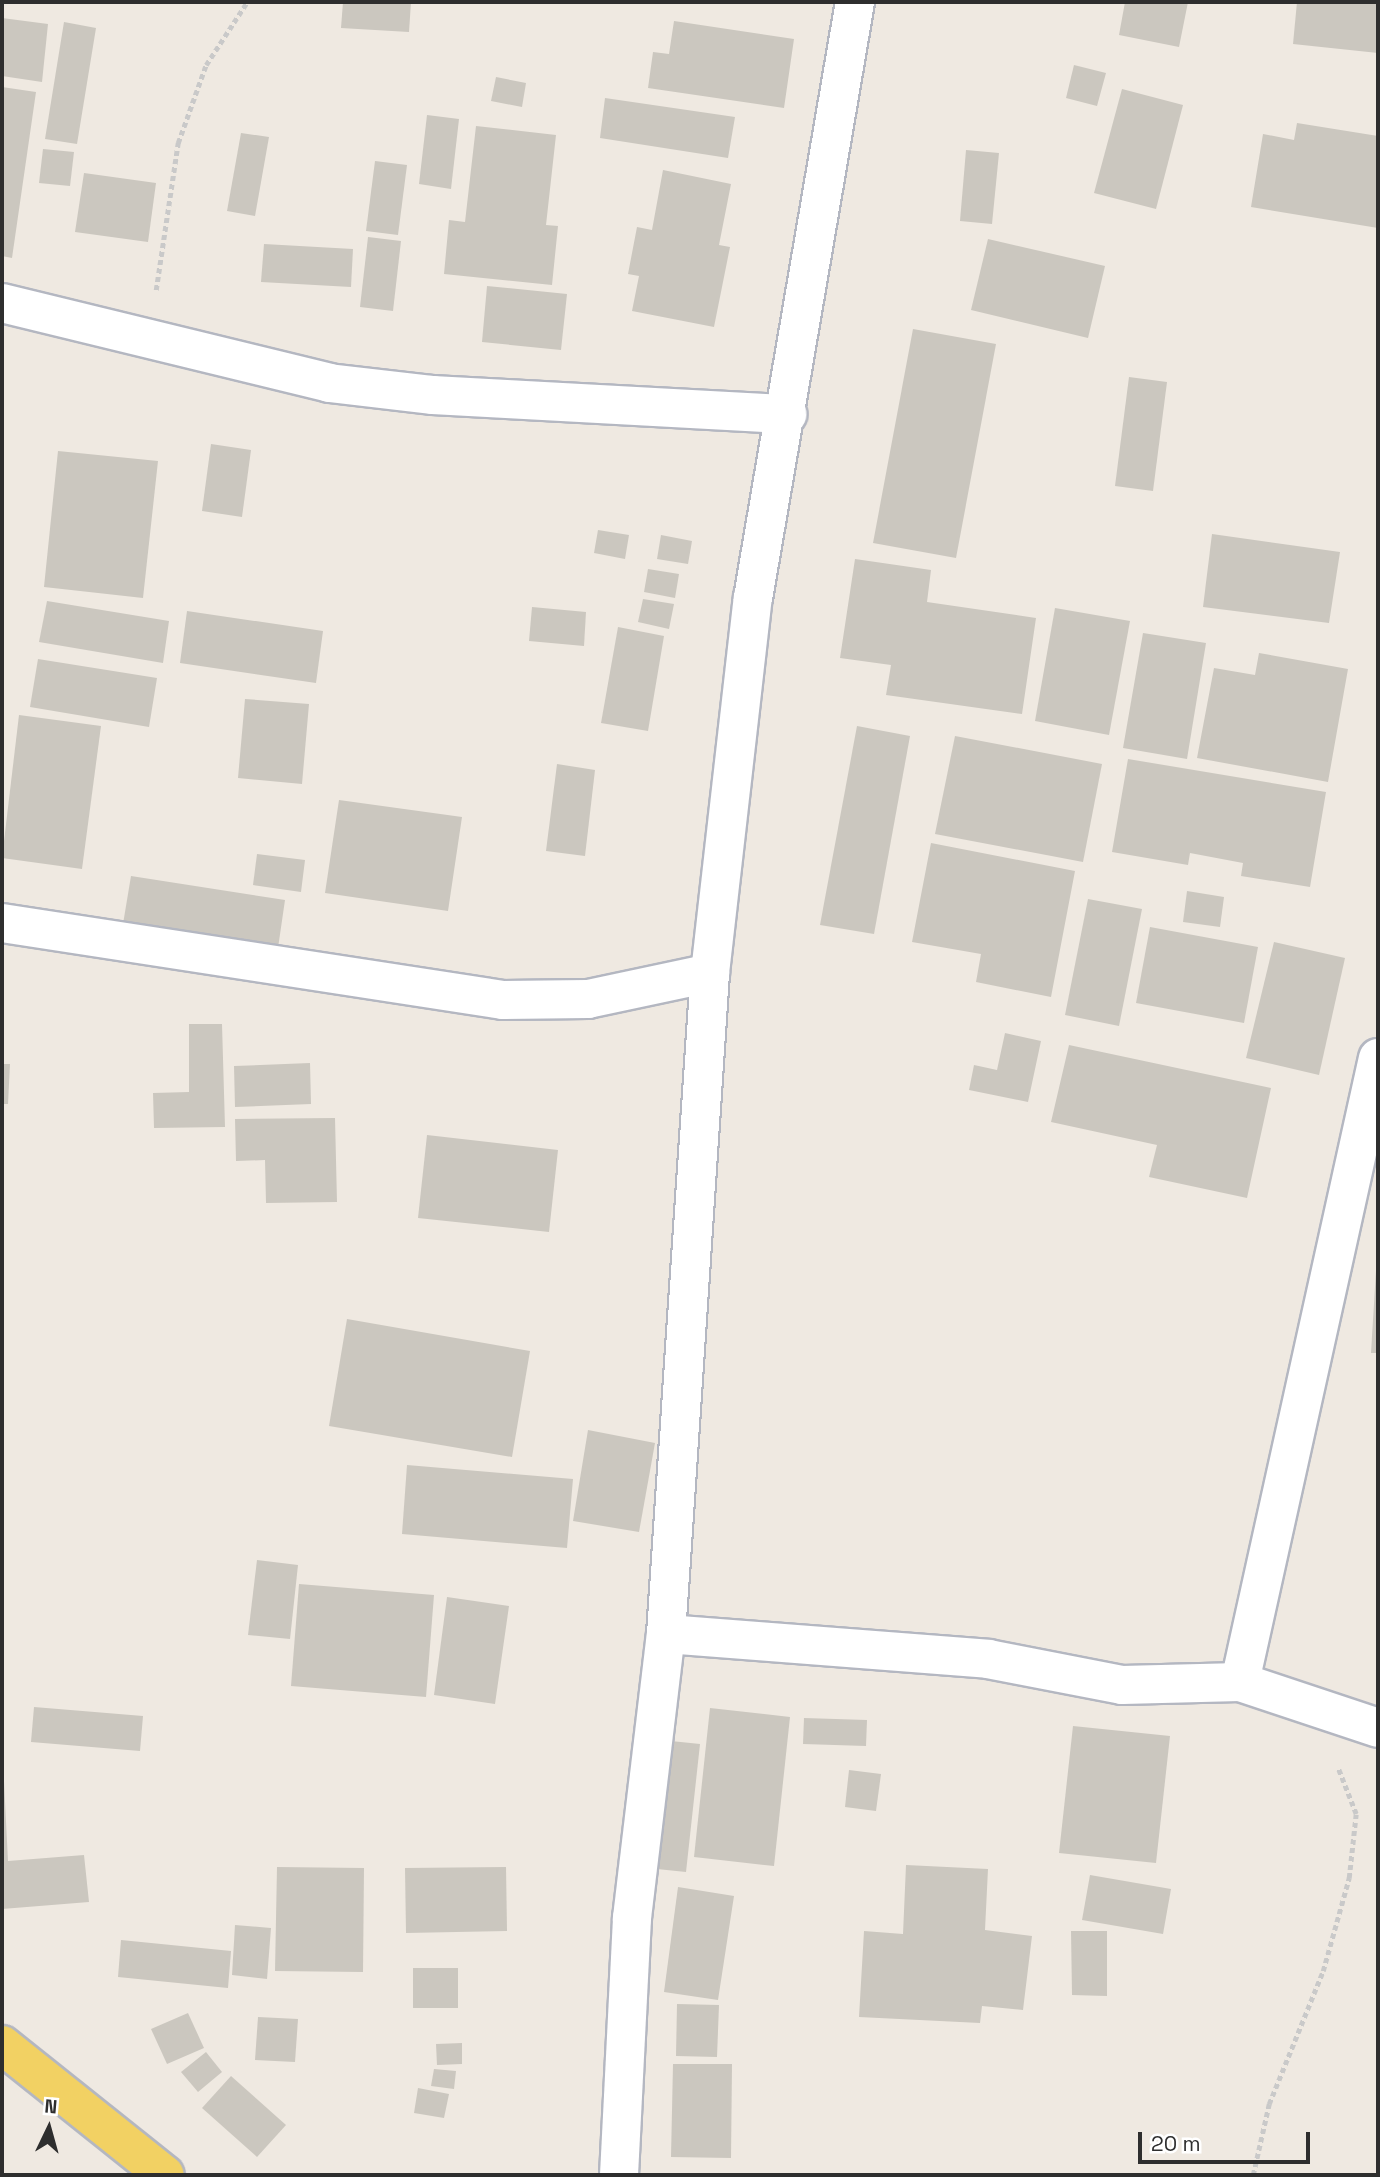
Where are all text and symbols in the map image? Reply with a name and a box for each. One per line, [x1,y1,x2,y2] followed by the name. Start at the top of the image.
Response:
[14,2093,84,2163] north arrow
[43,2094,58,2120] text: N
[1142,2118,1314,2162] scale bar
[1151,2130,1201,2157] text: 20 m

